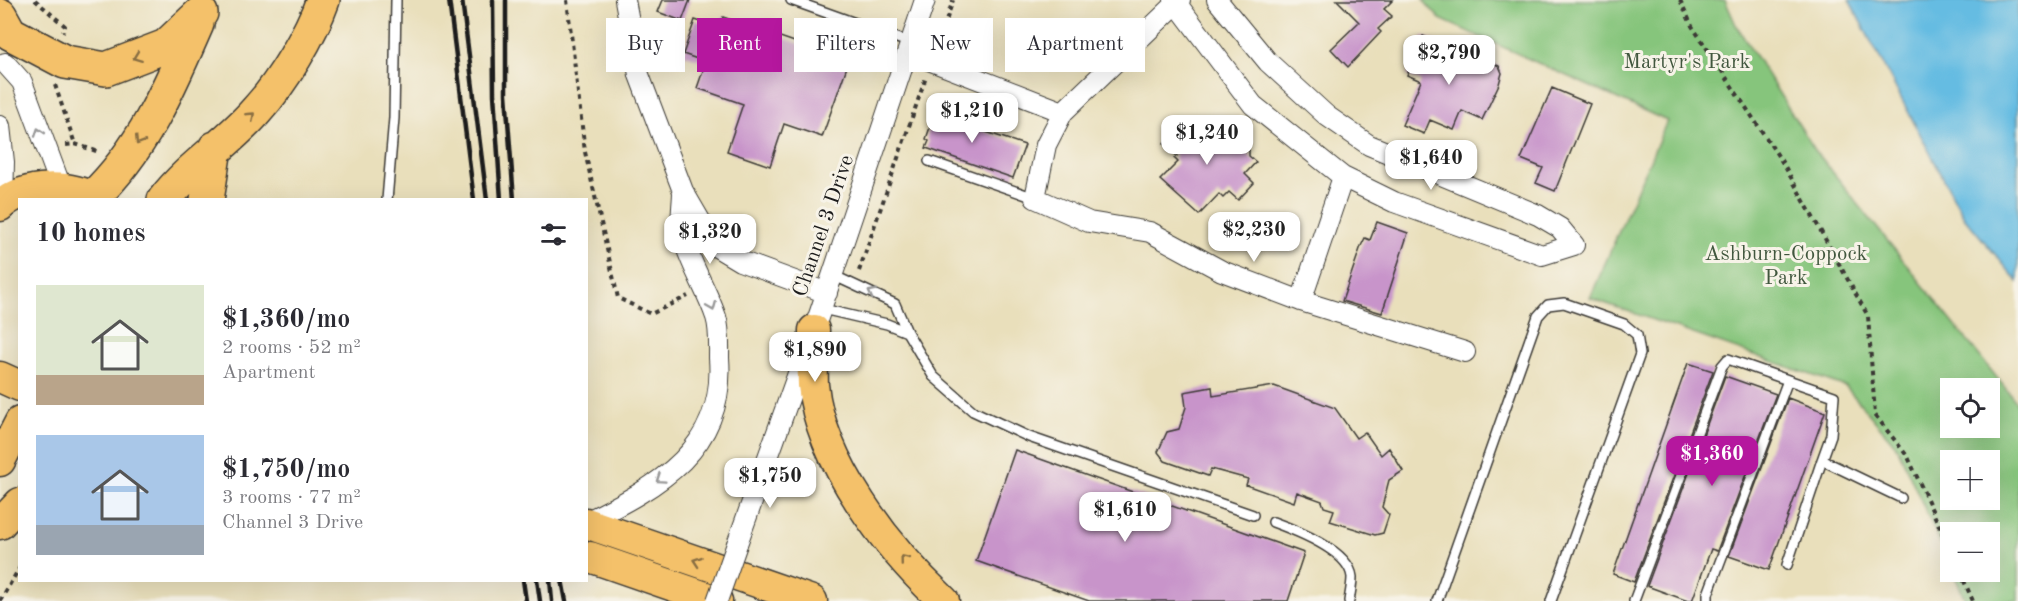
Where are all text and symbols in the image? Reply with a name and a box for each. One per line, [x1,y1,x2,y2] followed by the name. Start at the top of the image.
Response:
[606,18,685,72] chip: Buy
[697,18,782,72] chip: Rent
[794,18,897,72] chip: Filters
[909,18,993,72] chip: New
[1005,18,1145,72] chip: Apartment
[1400,35,1498,86] pin: $2,790
[1417,44,1481,64] text: $2,790
[132,50,143,62] one-way arrow
[1624,52,1751,73] park label: Martyr's Park
[923,93,1021,144] pin: $1,210
[940,102,1004,122] text: $1,210
[244,112,255,123] one-way arrow
[1158,115,1256,166] pin: $1,240
[1175,124,1239,144] text: $1,240
[33,127,46,138] one-way arrow
[135,135,147,145] one-way arrow
[1382,140,1480,191] pin: $1,640
[1399,149,1463,169] text: $1,640
[790,152,858,300] street label: Channel 3 Drive
[1205,212,1303,263] pin: $2,230
[661,214,759,265] pin: $1,320
[537,218,570,251] icon: filters
[36,221,145,247] text: 10 homes
[1222,221,1286,241] text: $2,230
[678,223,742,243] text: $1,320
[1704,244,1868,289] park label: Ashburn-Coppock Park
[868,289,879,300] one-way arrow
[705,301,717,312] one-way arrow
[222,307,350,333] text: $1,360/mo
[84,309,156,381] icon: home
[766,332,864,383] pin: $1,890
[222,338,361,358] text: 2 rooms · 52 m²
[783,341,847,361] text: $1,890
[222,363,316,383] text: Apartment
[1940,378,2000,582] map controls
[1940,378,2000,438] button: locate
[1663,436,1761,487] pin: $1,360
[1680,445,1744,465] text: $1,360
[1940,450,2000,510] button: +
[222,457,350,483] text: $1,750/mo
[721,458,819,509] pin: $1,750
[84,459,156,531] icon: home
[738,467,802,487] text: $1,750
[656,472,667,483] one-way arrow
[222,488,361,508] text: 3 rooms · 77 m²
[1076,492,1174,543] pin: $1,610
[1093,501,1157,521] text: $1,610
[222,513,363,533] text: Channel 3 Drive
[1940,522,2000,582] button: −
[900,554,911,565] one-way arrow
[692,556,703,569] one-way arrow

